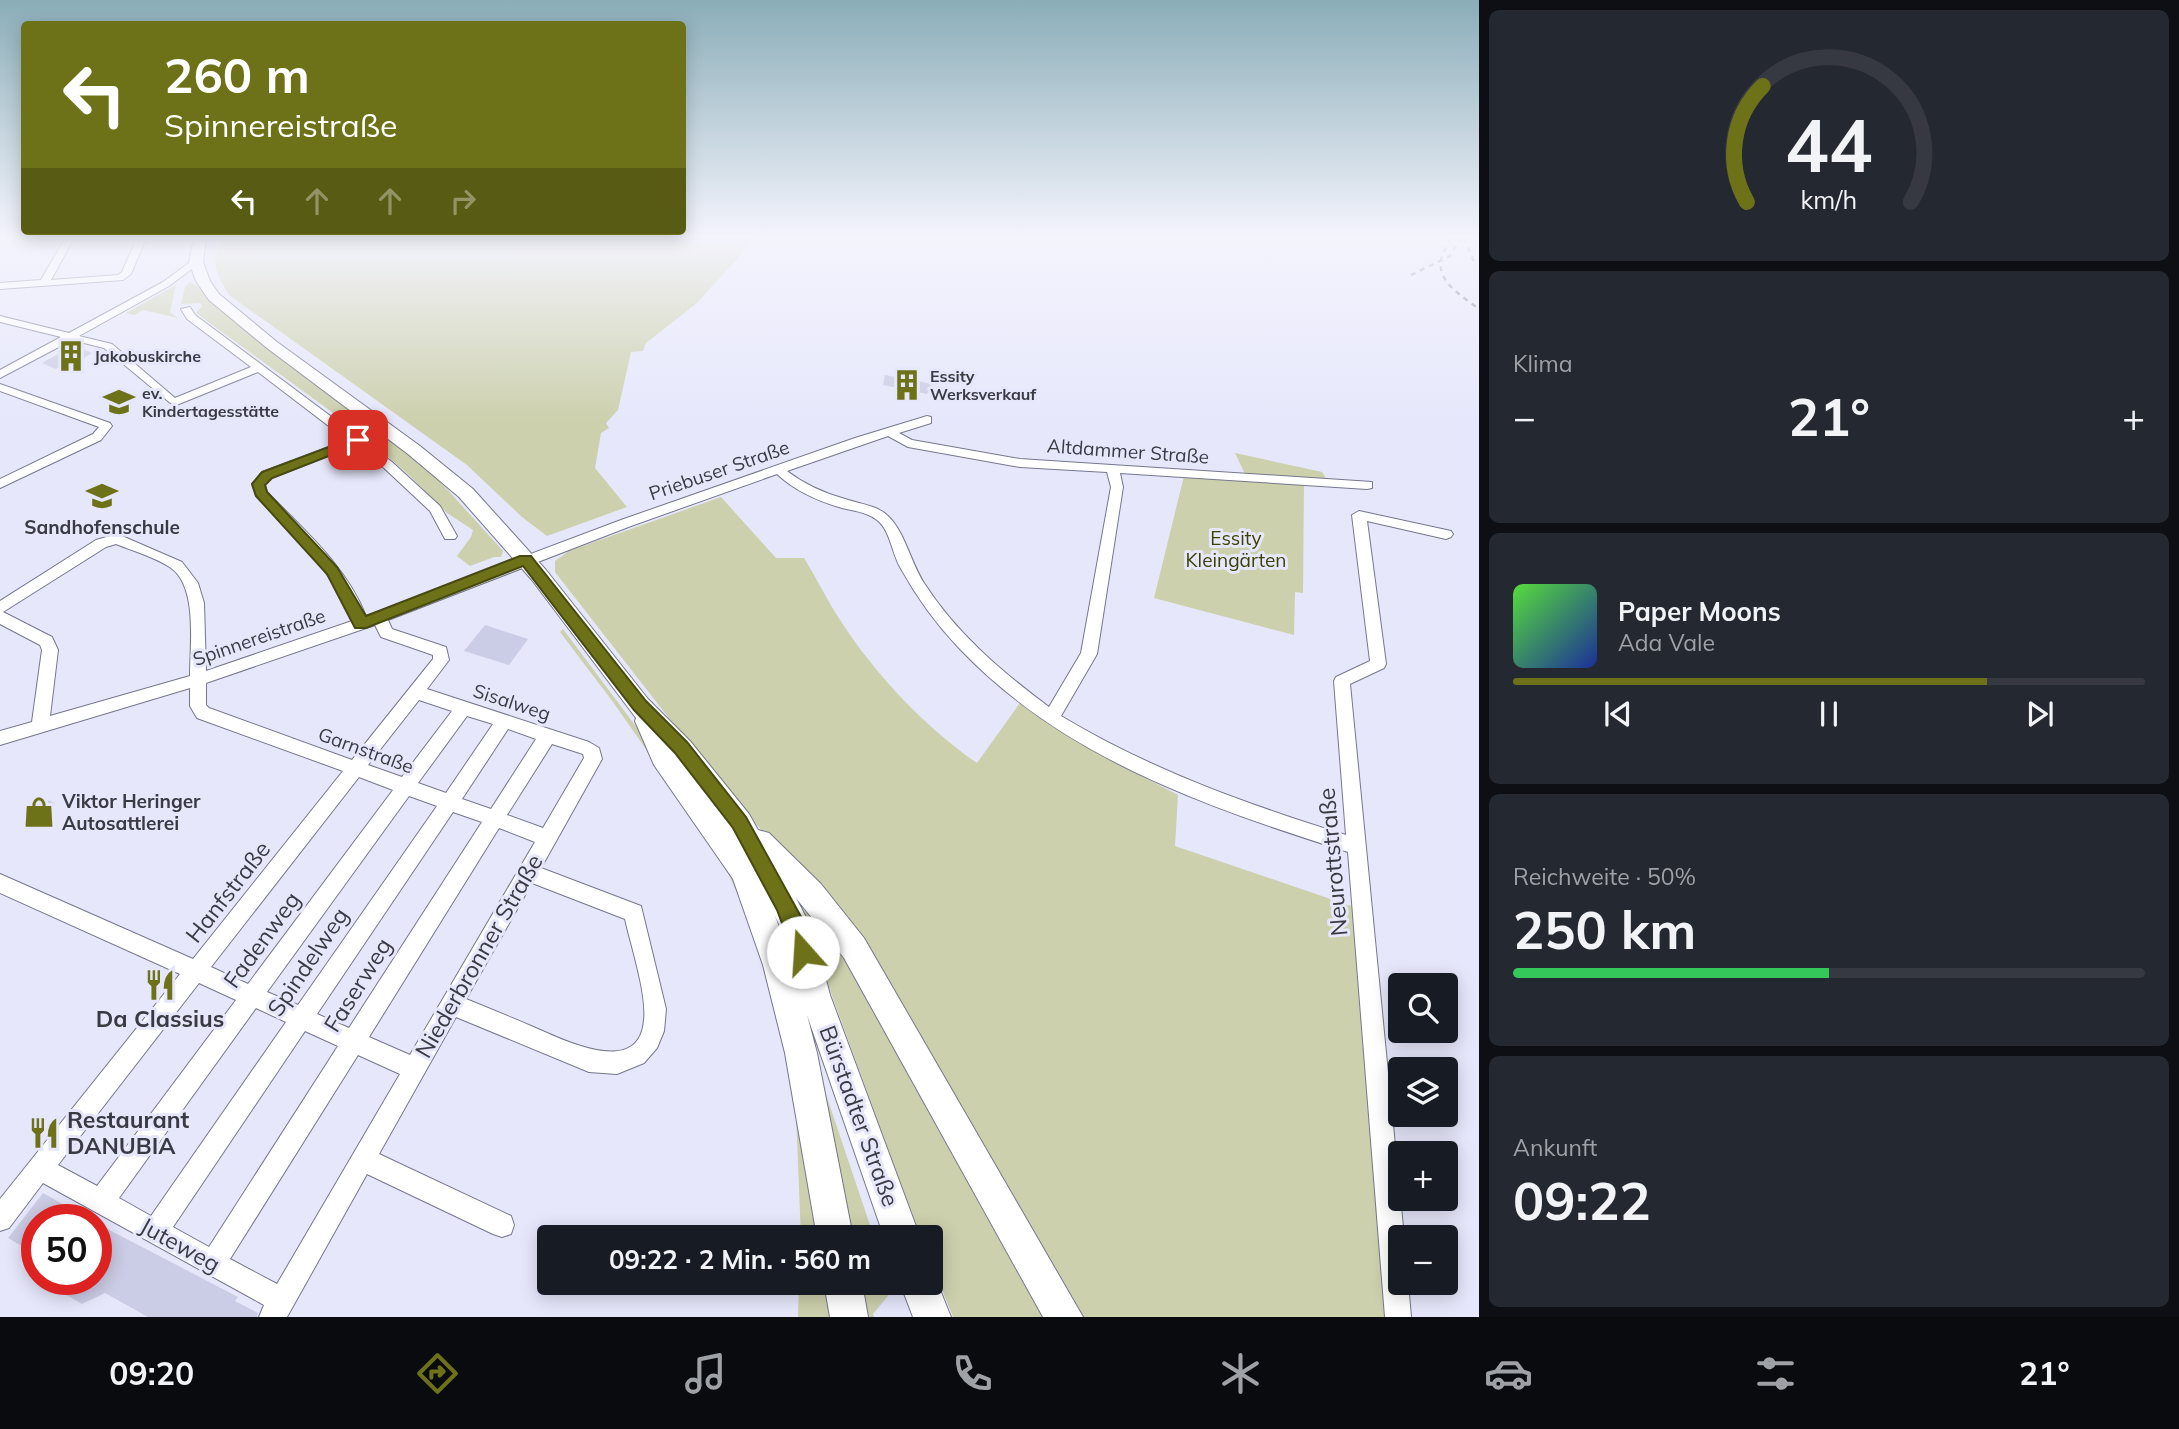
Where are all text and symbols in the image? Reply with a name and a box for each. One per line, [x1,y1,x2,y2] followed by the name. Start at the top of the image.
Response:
[164,44,310,105] text: 260 m
[49,49,140,140] icon: left
[1785,99,1873,190] text: 44
[164,105,397,145] text: Spinnereistraße
[225,182,263,220] icon: left
[298,182,336,220] icon: ahead
[371,182,409,220] icon: ahead
[444,182,482,220] icon: right
[1801,184,1857,215] text: km/h
[54,339,88,373] building icon: Jakobuskirche
[94,346,201,366] place label: Jakobuskirche
[1513,349,1573,378] text: Klima
[930,366,1037,404] place label: Essity Werksverkauf
[890,368,924,402] building icon: Essity Werksverkauf
[142,383,279,421] place label: ev. Kindertagesstätte
[1788,384,1870,449] text: 21°
[102,385,136,419] school or university icon: ev. Kindertagesstätte
[1513,393,1536,441] text: −
[2122,393,2145,441] text: +
[328,410,388,470] pin
[339,421,377,459] icon: arrive
[1046,433,1210,469] street label: Altdammer Straße
[646,435,792,505] street label: Priebuser Straße
[85,479,119,513] school or university icon: Sandhofenschule
[24,515,180,539] place label: Sandhofenschule
[1186,526,1286,572] park label: Essity Kleingärten
[1618,595,1781,628] text: Paper Moons
[190,603,328,671] street label: Spinnereistraße
[1618,628,1715,657] text: Ada Vale
[470,678,554,726] street label: Sisalweg
[1599,695,1637,733] icon: previous
[1810,695,1848,733] icon: pause
[2021,695,2059,733] icon: next
[315,722,417,778] street label: Garnstraße
[1312,787,1353,937] street label: Neurottstraße
[61,789,201,835] place label: Viktor Heringer Autosattlerei
[22,795,56,829] shop icon: Viktor Heringer Autosattlerei
[179,835,276,948] street label: Hanfstraße
[408,849,549,1063] street label: Niederbronner Straße
[1513,862,1696,891] text: Reichweite · 50%
[217,886,306,994] street label: Fadenweg
[1513,897,1696,962] text: 250 km
[261,902,355,1022] street label: Spindelweg
[766,915,840,989] position arrow
[317,932,398,1037] street label: Faserweg
[143,968,177,1002] restaurant icon: Da Classius
[1388,973,1458,1295] map controls
[1388,973,1458,1043] button: search
[96,1004,224,1033] place label: Da Classius
[813,1021,906,1210] street label: Bürstadter Straße
[1388,1057,1458,1127] button: layers
[67,1105,190,1160] place label: Restaurant DANUBIA
[27,1116,61,1150] restaurant icon: Restaurant DANUBIA
[1513,1133,1597,1162] text: Ankunft
[1388,1141,1458,1211] button: +
[1513,1168,1651,1233] text: 09:22
[21,1204,112,1295] speed limit sign: 50
[135,1211,225,1278] street label: Juteweg
[1388,1225,1458,1295] button: −
[609,1243,871,1276] text: 09:22 · 2 Min. · 560 m
[413,1349,462,1398] icon: directions
[681,1349,730,1398] icon: music
[948,1349,997,1398] icon: phone
[1216,1349,1265,1398] icon: climate
[1484,1349,1533,1398] icon: car
[1751,1349,1800,1398] icon: filters
[109,1353,194,1393] text: 09:20
[2019,1353,2070,1393] text: 21°

